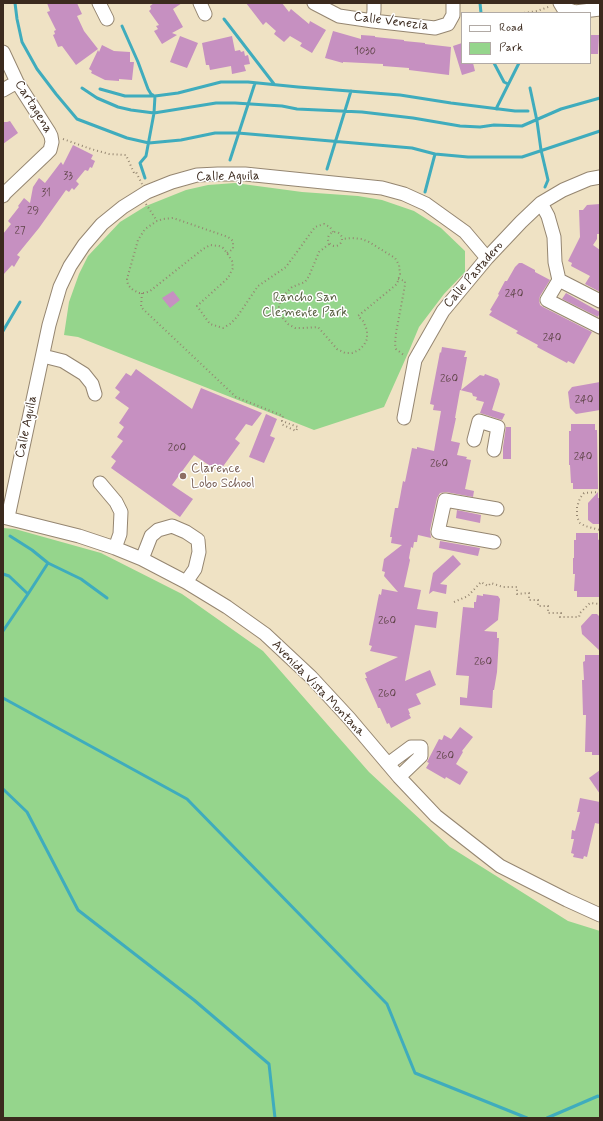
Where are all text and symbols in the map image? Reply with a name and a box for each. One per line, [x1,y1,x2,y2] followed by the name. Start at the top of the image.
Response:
[353,10,429,34] street label: Calle Venezia
[461,12,591,64] legend
[499,20,523,36] text: Road
[499,40,523,56] text: Park
[354,45,376,59] house number: 1030
[11,78,55,136] street label: Cartagena
[196,169,260,185] street label: Calle Aguila
[63,170,73,184] house number: 33
[41,187,51,201] house number: 31
[27,205,39,219] house number: 29
[15,225,25,239] house number: 27
[441,239,507,311] street label: Calle Pastadero
[505,288,523,302] house number: 240
[262,290,348,321] park label: Rancho San Clemente Park
[543,332,561,346] house number: 240
[440,373,458,387] house number: 260
[13,394,41,460] street label: Calle Aguila
[575,394,593,408] house number: 240
[168,442,186,456] house number: 200
[574,451,592,465] house number: 240
[430,458,448,472] house number: 260
[191,461,254,492] place label: Clarence Lobo School
[178,471,188,481] marker: Clarence Lobo School
[378,615,396,629] house number: 260
[268,638,368,740] street label: Avenida Vista Montana
[474,656,492,670] house number: 260
[378,688,396,702] house number: 260
[436,750,454,764] house number: 260

